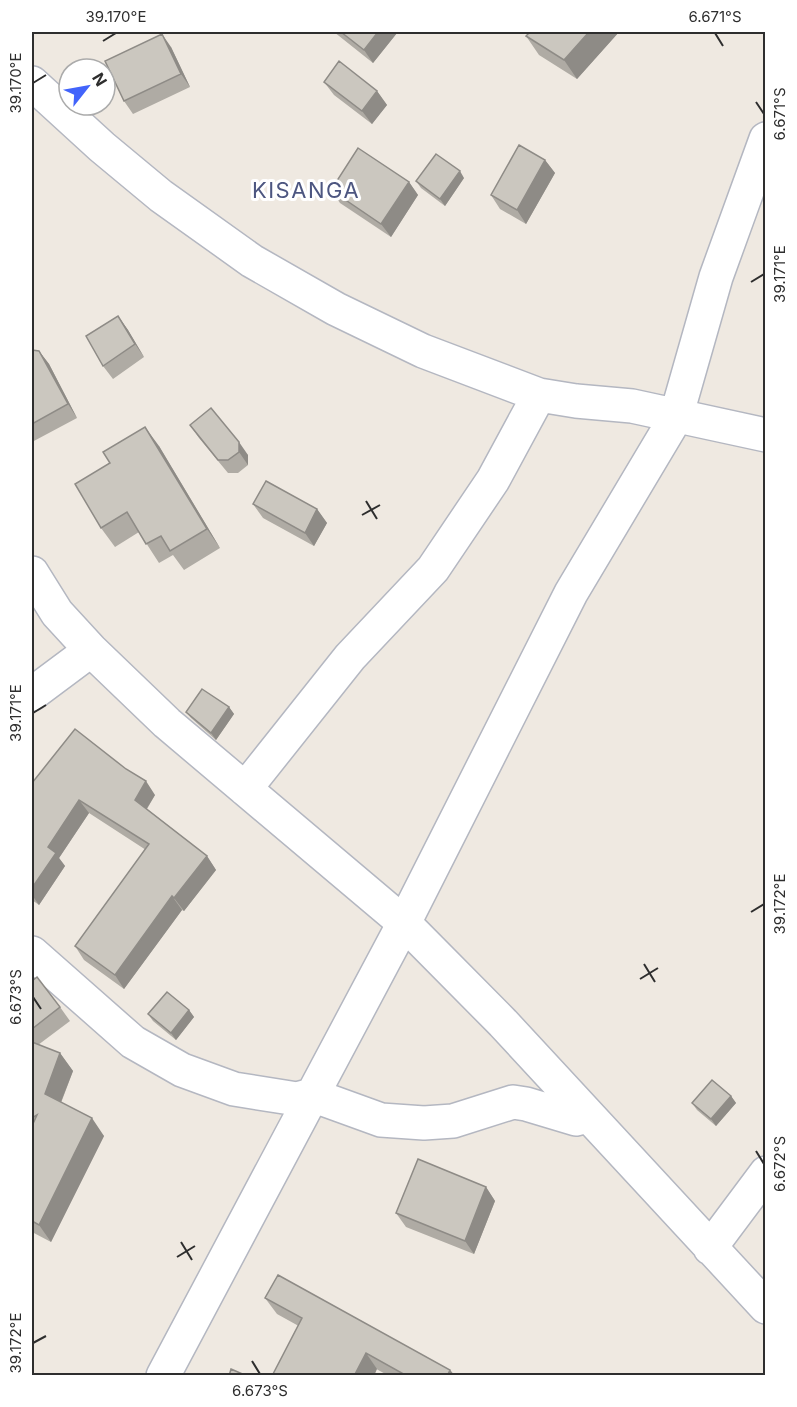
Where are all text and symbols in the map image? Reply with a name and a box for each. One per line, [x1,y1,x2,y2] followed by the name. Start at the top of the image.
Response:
[86,7,146,26] text: 39.170°E
[688,7,742,26] text: 6.671°S
[6,53,25,113] text: 39.170°E
[57,57,117,117] north arrow
[88,69,112,90] text: N
[770,87,789,141] text: 6.671°S
[252,177,360,203] district label: KISANGA
[770,245,789,303] text: 39.171°E
[6,684,25,742] text: 39.171°E
[770,874,789,934] text: 39.172°E
[6,969,25,1025] text: 6.673°S
[770,1136,789,1192] text: 6.672°S
[6,1313,25,1373] text: 39.172°E
[232,1381,288,1400] text: 6.673°S

